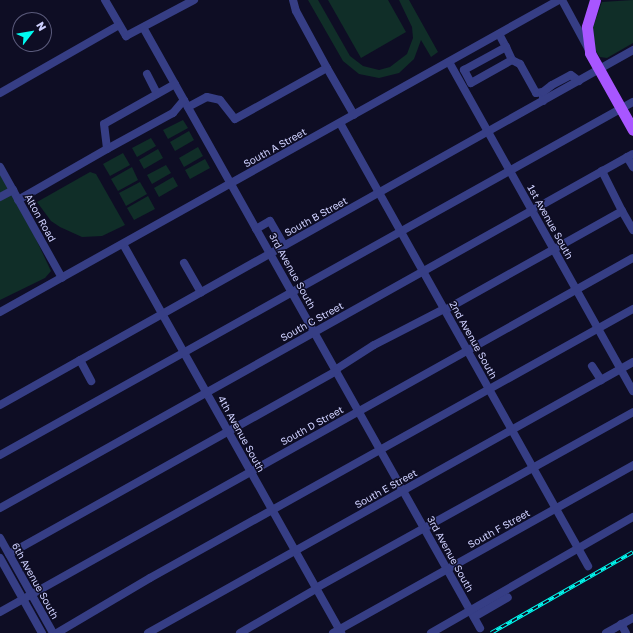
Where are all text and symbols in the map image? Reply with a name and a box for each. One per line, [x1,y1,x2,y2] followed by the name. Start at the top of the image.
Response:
[12,12,52,52] north arrow
[34,19,50,33] text: N
[242,126,308,170] street label: South A Street
[525,183,575,261] street label: 1st Avenue South
[22,192,58,244] street label: Alton Road
[283,195,349,239] street label: South B Street
[266,231,318,311] street label: 3rd Avenue South
[447,299,499,381] street label: 2nd Avenue South
[278,300,346,344] street label: South C Street
[215,394,267,474] street label: 4th Avenue South
[278,404,346,448] street label: South D Street
[353,467,419,511] street label: South E Street
[466,507,532,551] street label: South F Street
[424,514,476,594] street label: 3rd Avenue South
[9,541,61,621] street label: 6th Avenue South

